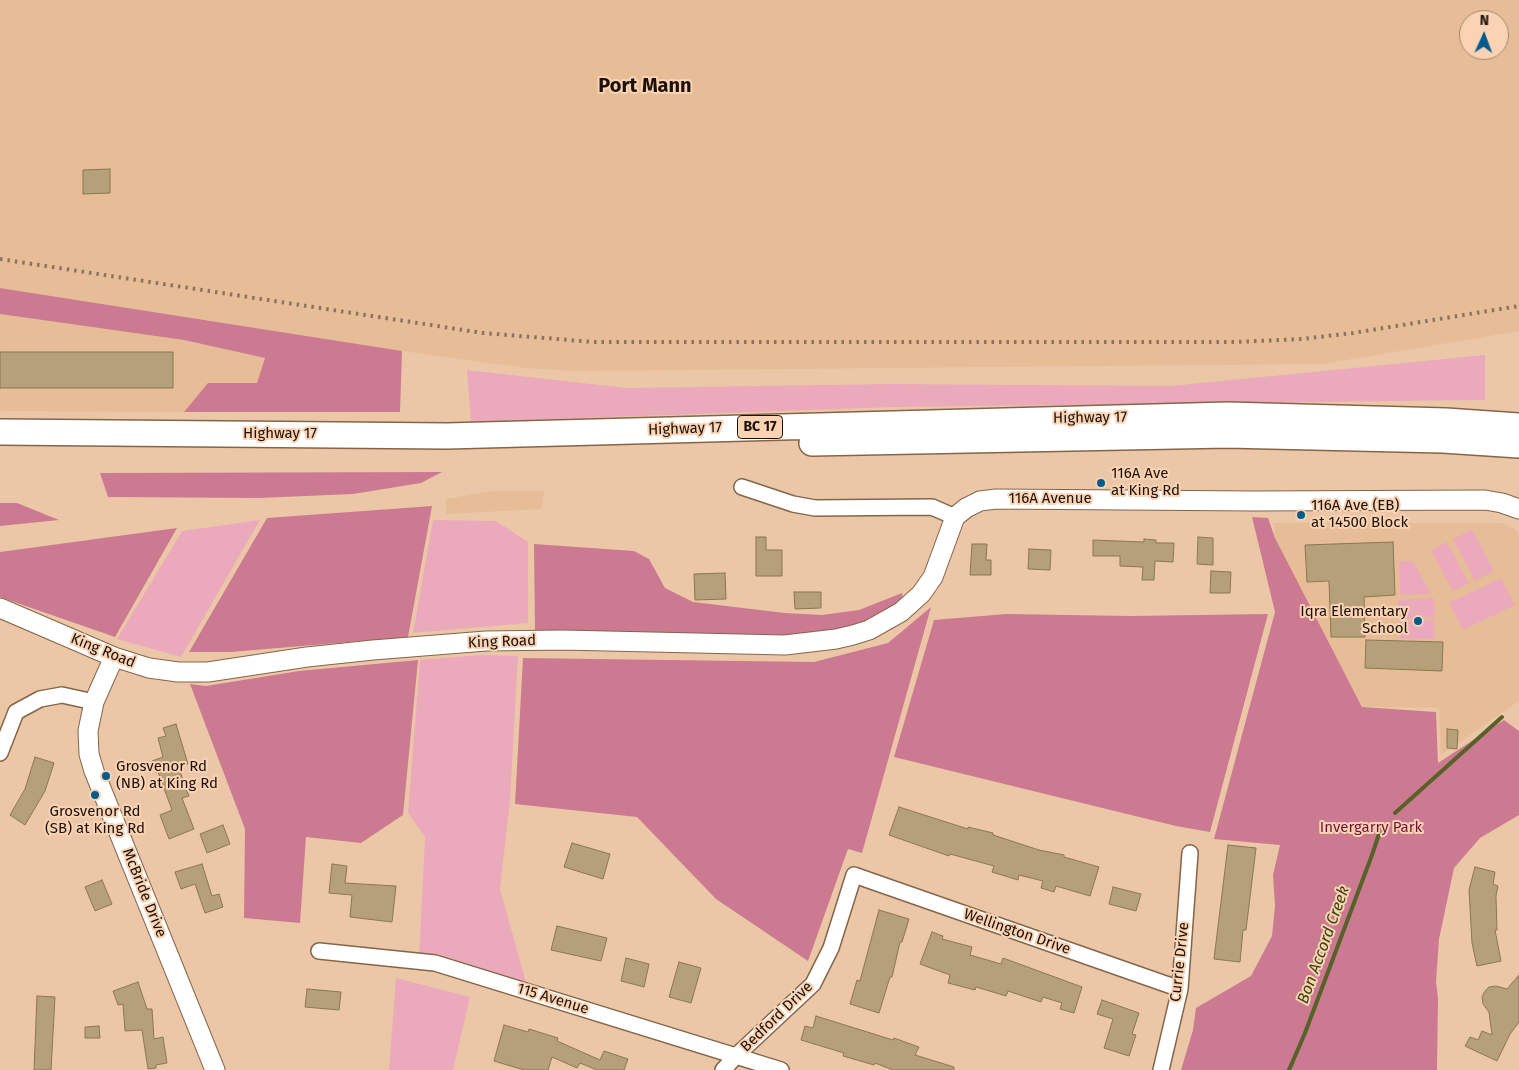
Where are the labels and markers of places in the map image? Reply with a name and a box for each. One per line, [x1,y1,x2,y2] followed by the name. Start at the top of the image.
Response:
[1111,465,1180,500] place label: 116A Ave at King Rd
[1095,477,1107,489] marker: 116A Ave at King Rd
[1311,497,1408,532] place label: 116A Ave (EB) at 14500 Block
[1295,509,1307,521] marker: 116A Ave (EB) at 14500 Block
[1300,603,1408,638] place label: Iqra Elementary School
[1412,615,1424,627] marker: Iqra Elementary School
[116,758,218,793] place label: Grosvenor Rd (NB) at King Rd
[100,770,112,782] marker: Grosvenor Rd (NB) at King Rd
[89,789,101,801] marker: Grosvenor Rd (SB) at King Rd
[45,803,145,838] place label: Grosvenor Rd (SB) at King Rd

